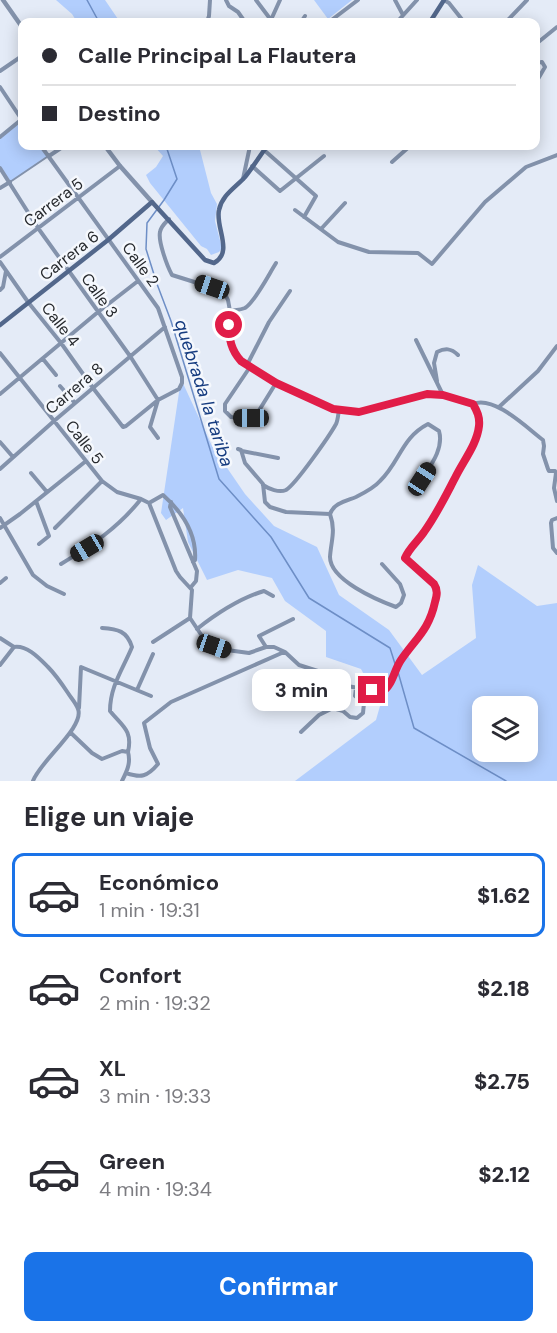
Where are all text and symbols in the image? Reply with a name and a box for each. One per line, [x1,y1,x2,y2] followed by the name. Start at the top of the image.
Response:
[78,41,356,70] text: Calle Principal La Flautera
[78,99,161,128] text: Destino
[19,173,87,232] street label: Carrera 5
[35,226,103,285] street label: Carrera 6
[117,238,164,291] street label: Calle 2
[76,269,123,322] street label: Calle 3
[192,273,232,301] car
[37,298,85,351] street label: Calle 4
[215,311,242,338] route start
[169,316,239,470] water label: quebrada la tariba
[41,358,108,419] street label: Carrera 8
[233,409,269,427] car
[61,416,108,469] street label: Calle 5
[405,459,439,499] car
[67,531,107,565] car
[194,632,234,660] car
[252,669,351,711] callout: 3 min
[358,676,385,703] route end
[275,677,328,703] text: 3 min
[472,696,538,762] map controls
[472,696,538,762] button: layers
[24,799,194,834] text: Elige un viaje
[27,868,81,922] icon: car
[99,868,219,897] text: Económico
[477,881,530,910] text: $1.62
[99,897,200,923] text: 1 min · 19:31
[27,961,81,1015] icon: car
[99,961,182,990] text: Confort
[477,974,530,1003] text: $2.18
[99,990,211,1016] text: 2 min · 19:32
[27,1054,81,1108] icon: car
[99,1054,126,1083] text: XL
[474,1067,530,1096] text: $2.75
[99,1083,211,1109] text: 3 min · 19:33
[27,1147,81,1201] icon: car
[99,1147,165,1176] text: Green
[478,1160,530,1189] text: $2.12
[99,1176,212,1202] text: 4 min · 19:34
[24,1252,533,1321] button: Confirmar

